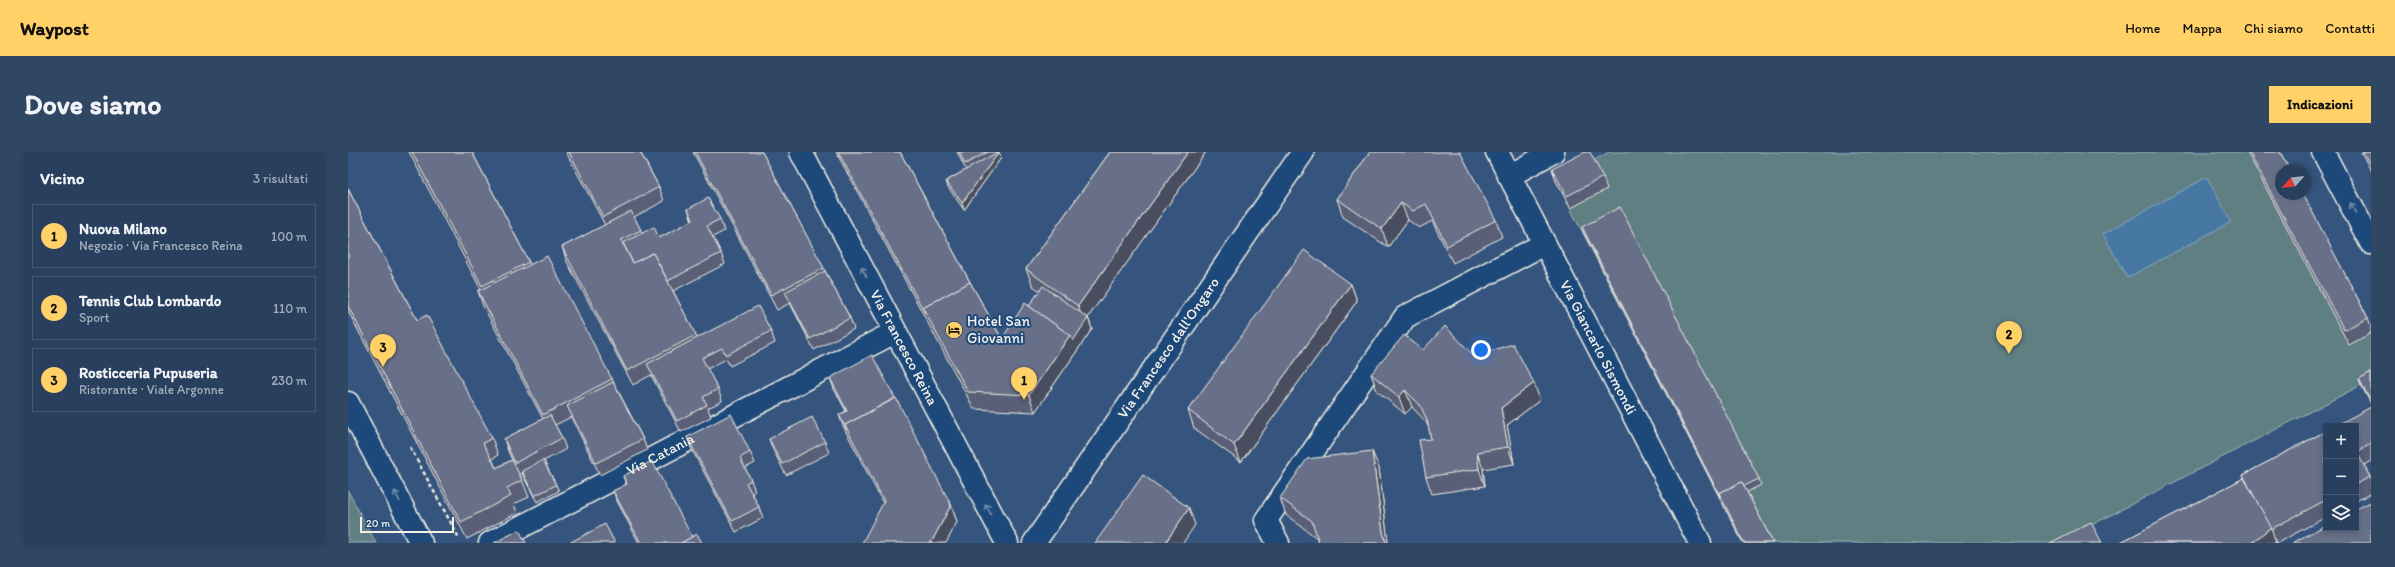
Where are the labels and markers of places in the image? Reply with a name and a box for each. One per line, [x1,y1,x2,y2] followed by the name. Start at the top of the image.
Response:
[967,312,1031,347] place label: Hotel San Giovanni
[944,320,964,340] hotel icon: Hotel San Giovanni
[1996,321,2022,354] pin: 2
[370,334,396,367] pin: 3
[1011,367,1037,400] pin: 1

